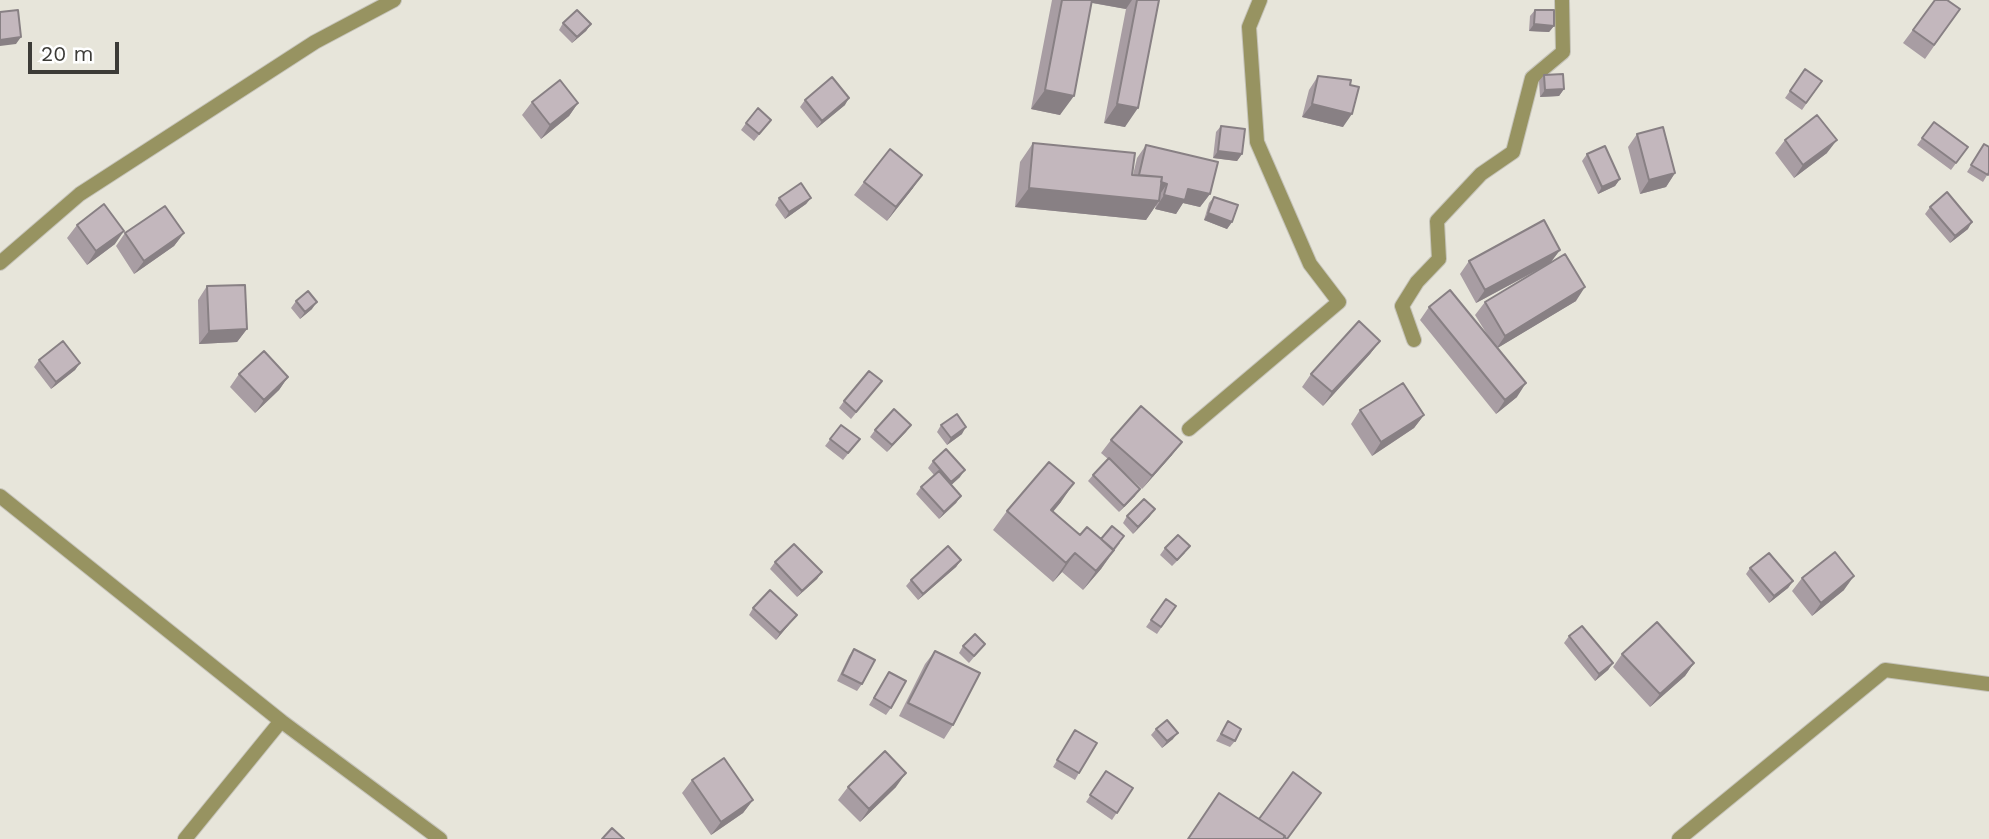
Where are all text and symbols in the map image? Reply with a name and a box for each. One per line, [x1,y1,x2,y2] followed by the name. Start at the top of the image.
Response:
[32,28,122,72] scale bar
[41,41,93,66] text: 20 m

